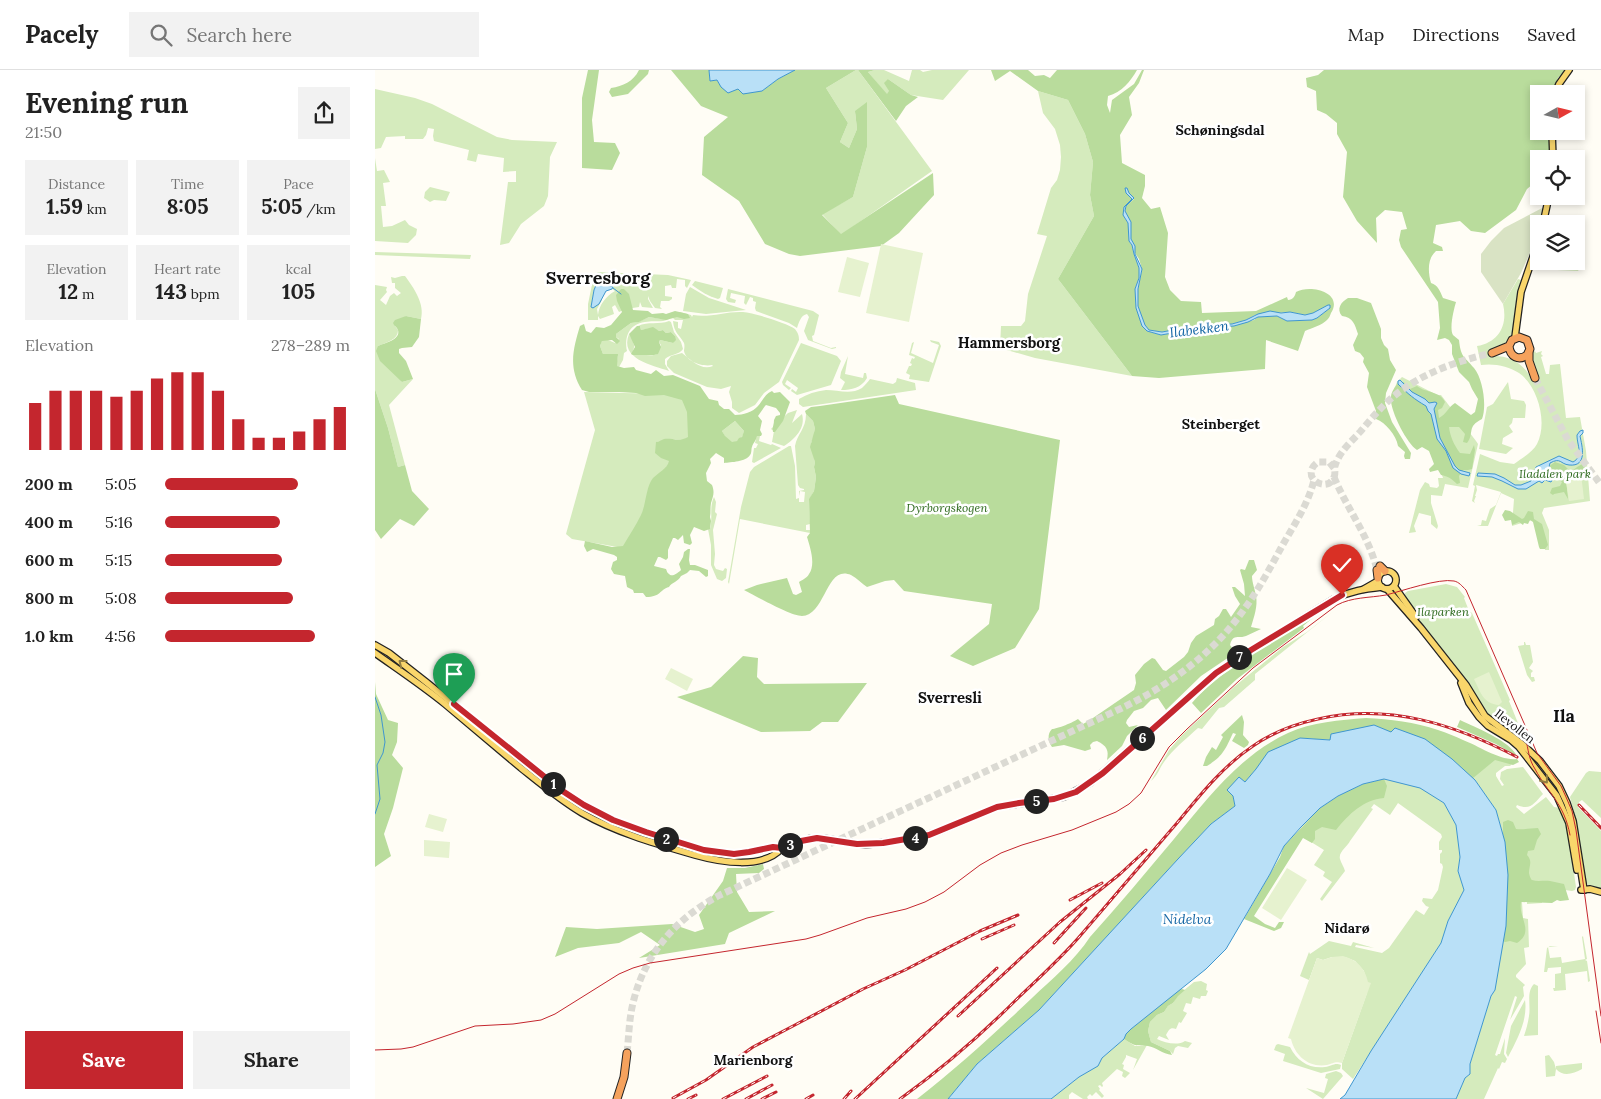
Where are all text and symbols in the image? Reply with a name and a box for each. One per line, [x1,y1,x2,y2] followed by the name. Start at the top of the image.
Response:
[129,12,479,57] search box
[25,19,99,50] text: Pacely
[147,21,175,49] icon: search
[187,23,292,47] text: Search here
[1348,23,1384,46] text: Map
[1412,23,1499,46] text: Directions
[1527,23,1576,46] text: Saved
[25,85,188,121] text: Evening run
[1530,85,1585,140] north arrow
[1530,85,1585,270] map controls
[298,87,350,139] button: share
[1175,121,1265,139] district label: Schøningsdal
[25,122,62,142] text: 21:50
[1530,150,1585,205] button: locate
[48,175,105,193] text: Distance
[171,175,204,193] text: Time
[283,175,314,193] text: Pace
[46,193,83,220] text: 1.59
[167,193,208,220] text: 8:05
[261,193,302,220] text: 5:05
[83,200,107,218] text: km
[302,200,336,218] text: /km
[1530,215,1585,270] button: layers
[46,260,107,278] text: Elevation
[154,260,221,278] text: Heart rate
[286,260,311,278] text: kcal
[546,266,651,289] district label: Sverresborg
[59,278,78,305] text: 12
[155,278,187,305] text: 143
[282,278,315,305] text: 105
[78,285,94,303] text: m
[187,285,220,303] text: bpm
[1168,316,1230,342] water label: Ilabekken
[958,333,1061,352] district label: Hammersborg
[25,335,94,355] text: Elevation
[271,335,350,355] text: 278–289 m
[1182,415,1260,433] district label: Steinberget
[1519,466,1591,481] park label: Iladalen park
[25,474,73,494] text: 200 m
[105,474,136,494] text: 5:05
[906,500,988,515] park label: Dyrborgskogen
[25,512,73,532] text: 400 m
[105,512,133,532] text: 5:16
[1321,544,1363,595] pin
[25,550,73,570] text: 600 m
[105,550,132,570] text: 5:15
[1328,551,1356,579] icon: check
[25,588,73,608] text: 800 m
[105,588,137,608] text: 5:08
[1417,604,1470,619] park label: Ilaparken
[25,626,74,646] text: 1.0 km
[105,626,136,646] text: 4:56
[1227,644,1251,670] pin: 7
[1236,648,1243,666] text: 7
[433,653,475,704] pin
[440,660,468,688] icon: arrive
[399,661,408,669] one-way arrow
[918,688,982,707] district label: Sverresli
[1553,704,1576,727] district label: Ila
[1492,706,1538,746] street label: Ilevollen
[1129,726,1155,750] pin: 6
[1138,729,1147,747] text: 6
[541,772,565,796] pin: 1
[551,775,556,793] text: 1
[1540,775,1549,784] one-way arrow
[1023,788,1049,814] pin: 5
[1033,792,1040,810] text: 5
[653,826,679,852] pin: 2
[903,826,927,850] pin: 4
[912,829,919,847] text: 4
[663,830,670,848] text: 2
[777,832,803,858] pin: 3
[787,836,794,854] text: 3
[1163,910,1212,928] water label: Nidelva
[1324,919,1370,937] district label: Nidarø
[25,1031,183,1089] button: Save
[193,1031,350,1089] button: Share
[714,1051,794,1069] district label: Marienborg

